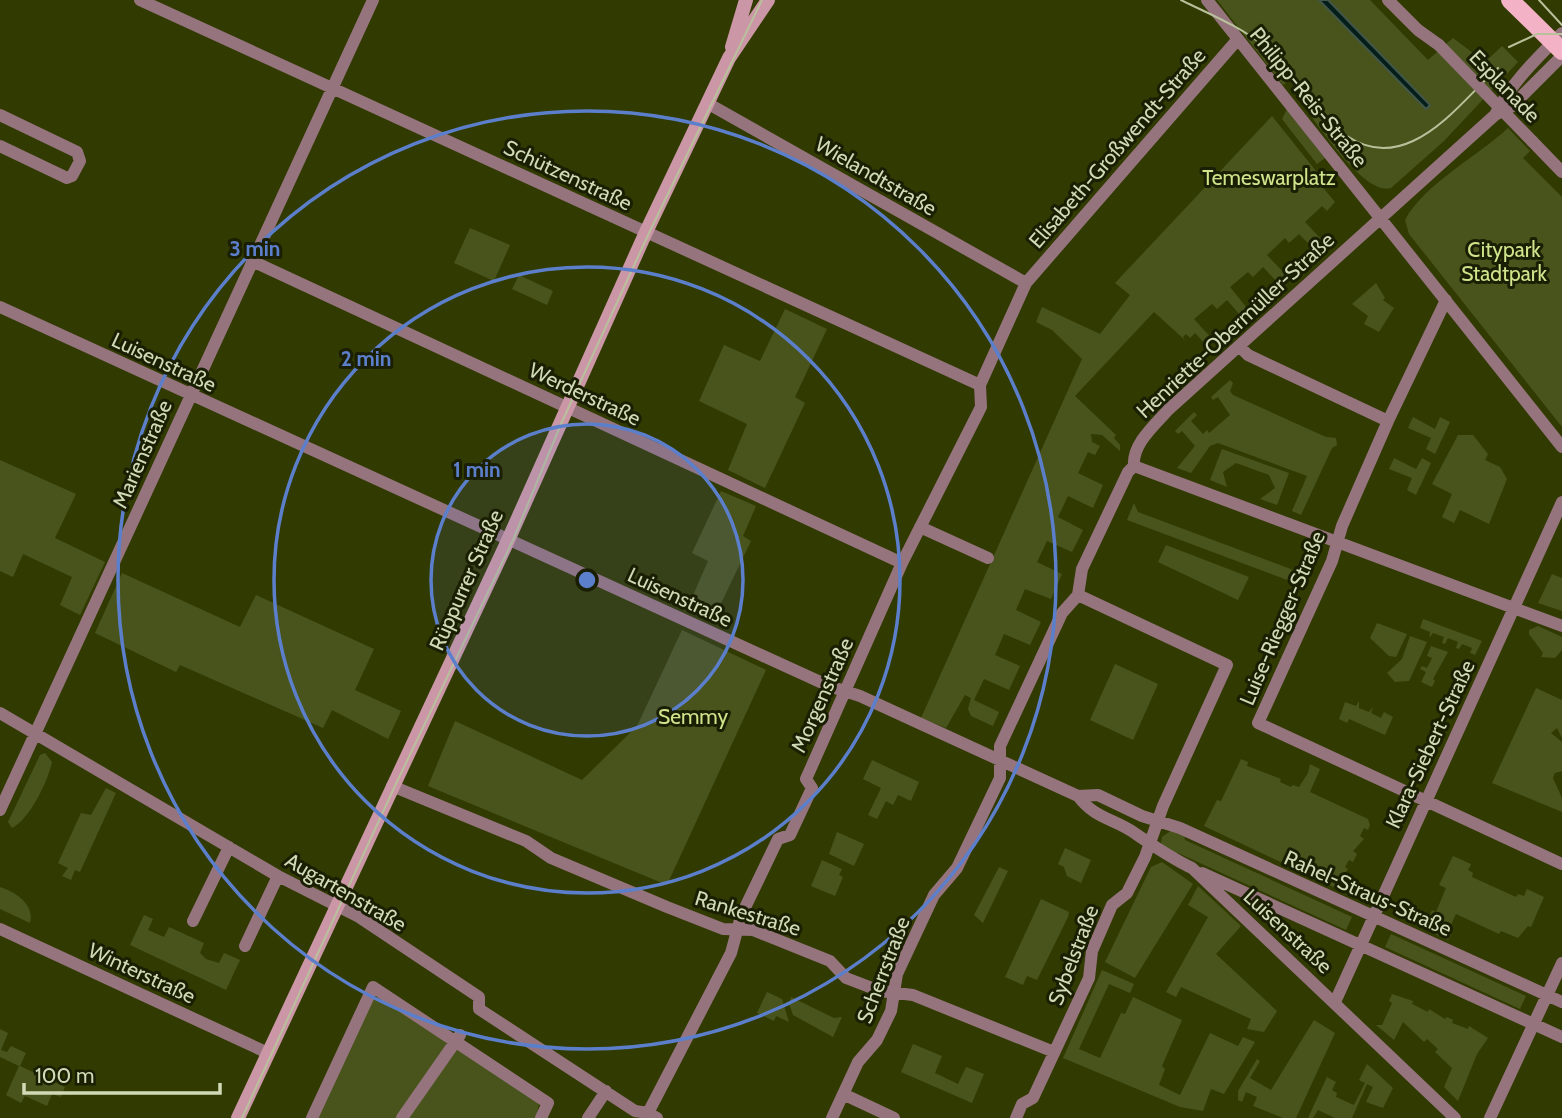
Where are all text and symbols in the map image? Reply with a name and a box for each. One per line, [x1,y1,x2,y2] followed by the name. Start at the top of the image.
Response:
[1245,22,1373,172] street label: Philipp-Reis-Straße
[1023,43,1211,253] street label: Elisabeth-Großwendt-Straße
[1464,45,1546,128] street label: Esplanade
[811,131,941,221] street label: Wielandtstraße
[500,134,636,216] street label: Schützenstraße
[1202,165,1336,190] park label: Temeswarplatz
[1131,227,1339,423] street label: Henriette-Obermüller-Straße
[230,236,280,261] text: 3 min
[1461,237,1547,286] park label: Citypark Stadtpark
[108,327,220,397] street label: Luisenstraße
[341,346,391,371] text: 2 min
[525,357,645,431] street label: Werderstraße
[107,396,177,512] street label: Marienstraße
[453,457,501,482] text: 1 min
[424,506,508,654] street label: Rüppurrer Straße
[1234,527,1330,709] street label: Luise-Riegger-Straße
[624,562,736,632] street label: Luisenstraße
[575,568,599,592] centre of rings
[786,634,859,756] street label: Morgenstraße
[1380,656,1480,832] street label: Klara-Siebert-Straße
[658,704,728,729] park label: Semmy
[1280,845,1456,941] street label: Rahel-Straus-Straße
[281,847,411,937] street label: Augartenstraße
[1238,884,1338,979] street label: Luisenstraße
[692,885,804,941] street label: Rankestraße
[1043,901,1104,1008] street label: Sybelstraße
[851,913,915,1027] street label: Scherrstraße
[84,937,200,1009] street label: Winterstraße
[24,1052,220,1096] scale bar
[35,1063,94,1088] text: 100 m

